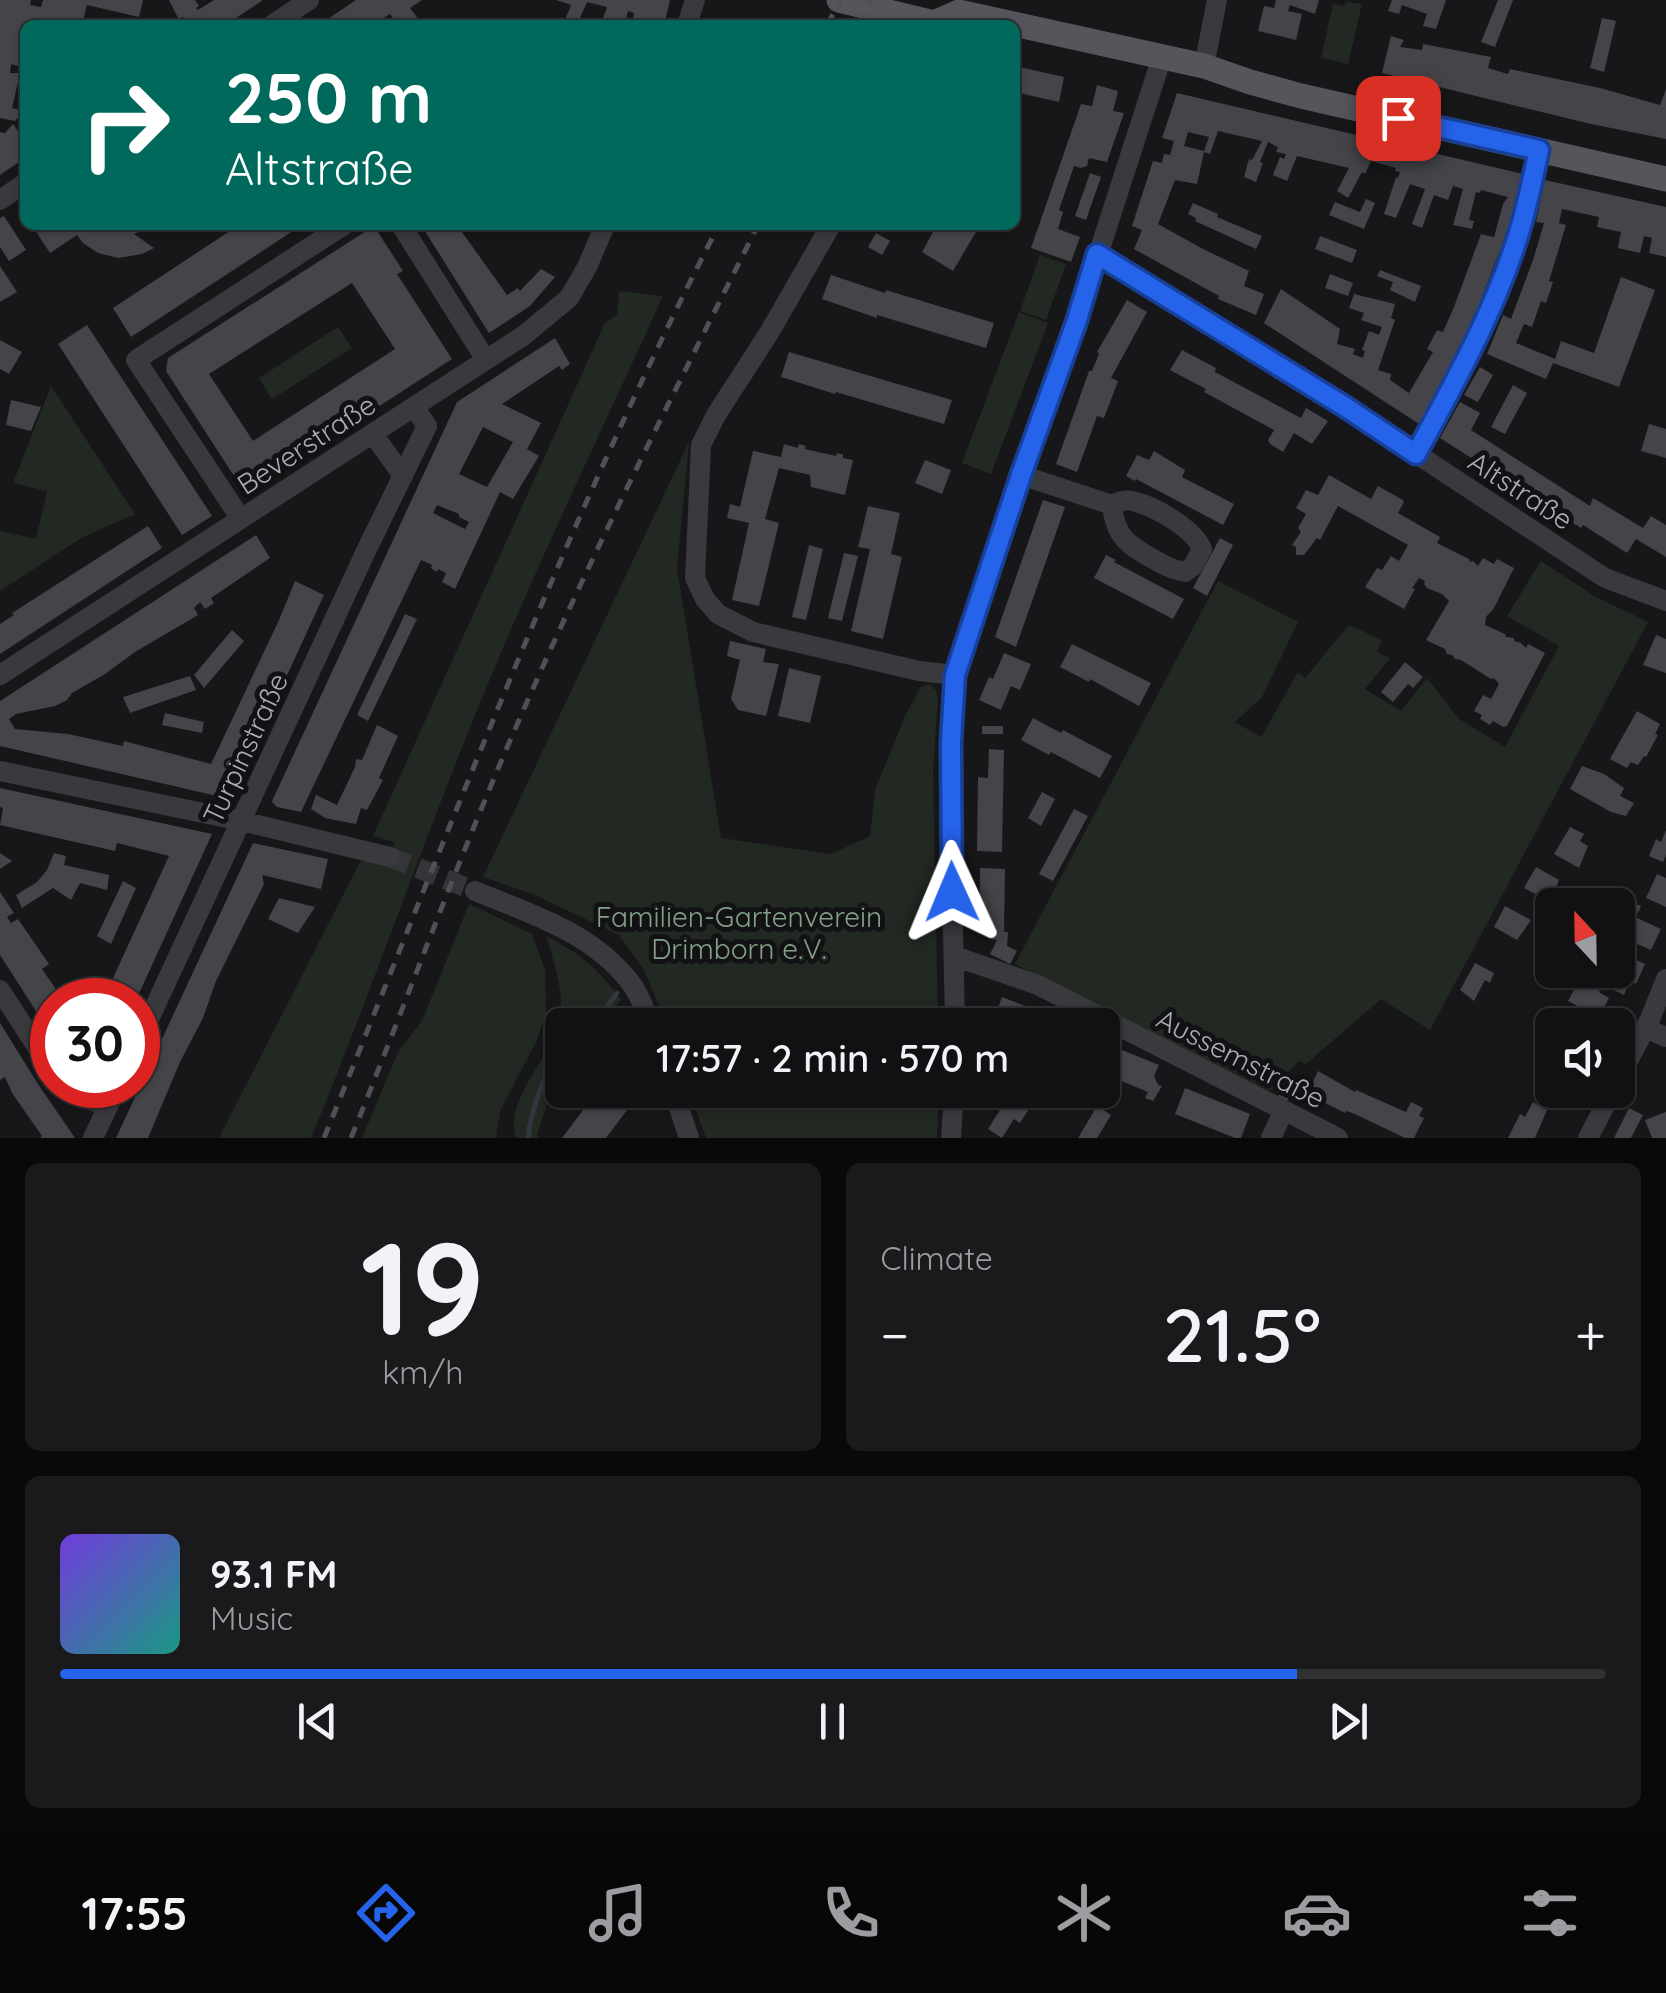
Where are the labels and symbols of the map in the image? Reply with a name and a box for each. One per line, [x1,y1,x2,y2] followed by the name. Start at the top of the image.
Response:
[1356,76,1441,161] pin
[230,386,382,502] street label: Beverstraße
[1462,443,1580,537] street label: Altstraße
[195,667,295,829] street label: Turpinstraße
[900,840,1004,944] position arrow
[1535,888,1635,988] north arrow
[596,899,882,966] park label: Familien-Gartenverein Drimborn e.V.
[30,978,160,1108] speed limit sign: 30
[1151,1001,1331,1115] street label: Aussemstraße

